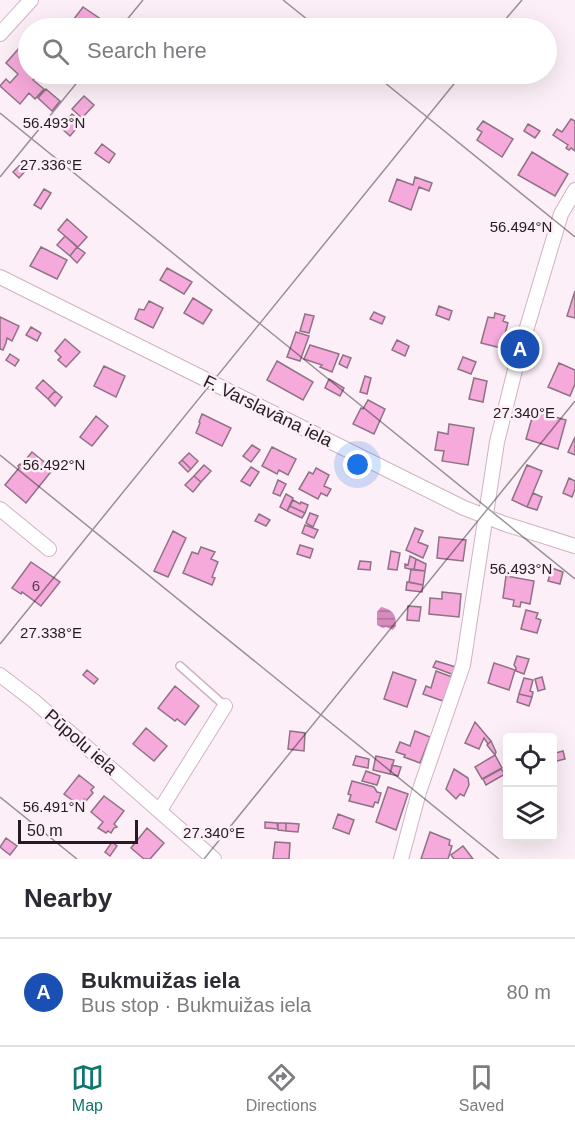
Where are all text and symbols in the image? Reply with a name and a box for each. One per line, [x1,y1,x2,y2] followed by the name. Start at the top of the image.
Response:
[18,18,557,84] search box
[39,35,72,68] icon: search
[87,38,207,63] text: Search here
[23,114,85,131] text: 56.493°N
[20,156,82,173] text: 27.336°E
[490,218,552,235] text: 56.494°N
[500,326,540,372] pin: A
[200,371,337,451] street label: F. Varslavāna iela
[493,404,555,421] text: 27.340°E
[343,450,372,479] your location
[23,456,85,473] text: 56.492°N
[490,560,552,577] text: 56.493°N
[32,577,40,594] house number: 6
[20,624,82,641] text: 27.338°E
[41,705,122,779] street label: Pūpolu iela
[503,733,557,841] map controls
[503,733,557,787] button: locate
[503,787,557,841] button: layers
[23,798,85,815] text: 56.491°N
[18,817,138,844] scale bar
[27,822,63,839] text: 50 m
[183,824,245,841] text: 27.340°E
[24,883,112,913] text: Nearby
[81,968,240,993] text: Bukmuižas iela
[36,981,51,1003] text: A
[507,981,551,1003] text: 80 m
[81,994,311,1016] text: Bus stop · Bukmuižas iela
[71,1061,104,1115] tab: Map
[246,1061,317,1115] tab: Directions
[459,1061,504,1115] tab: Saved

